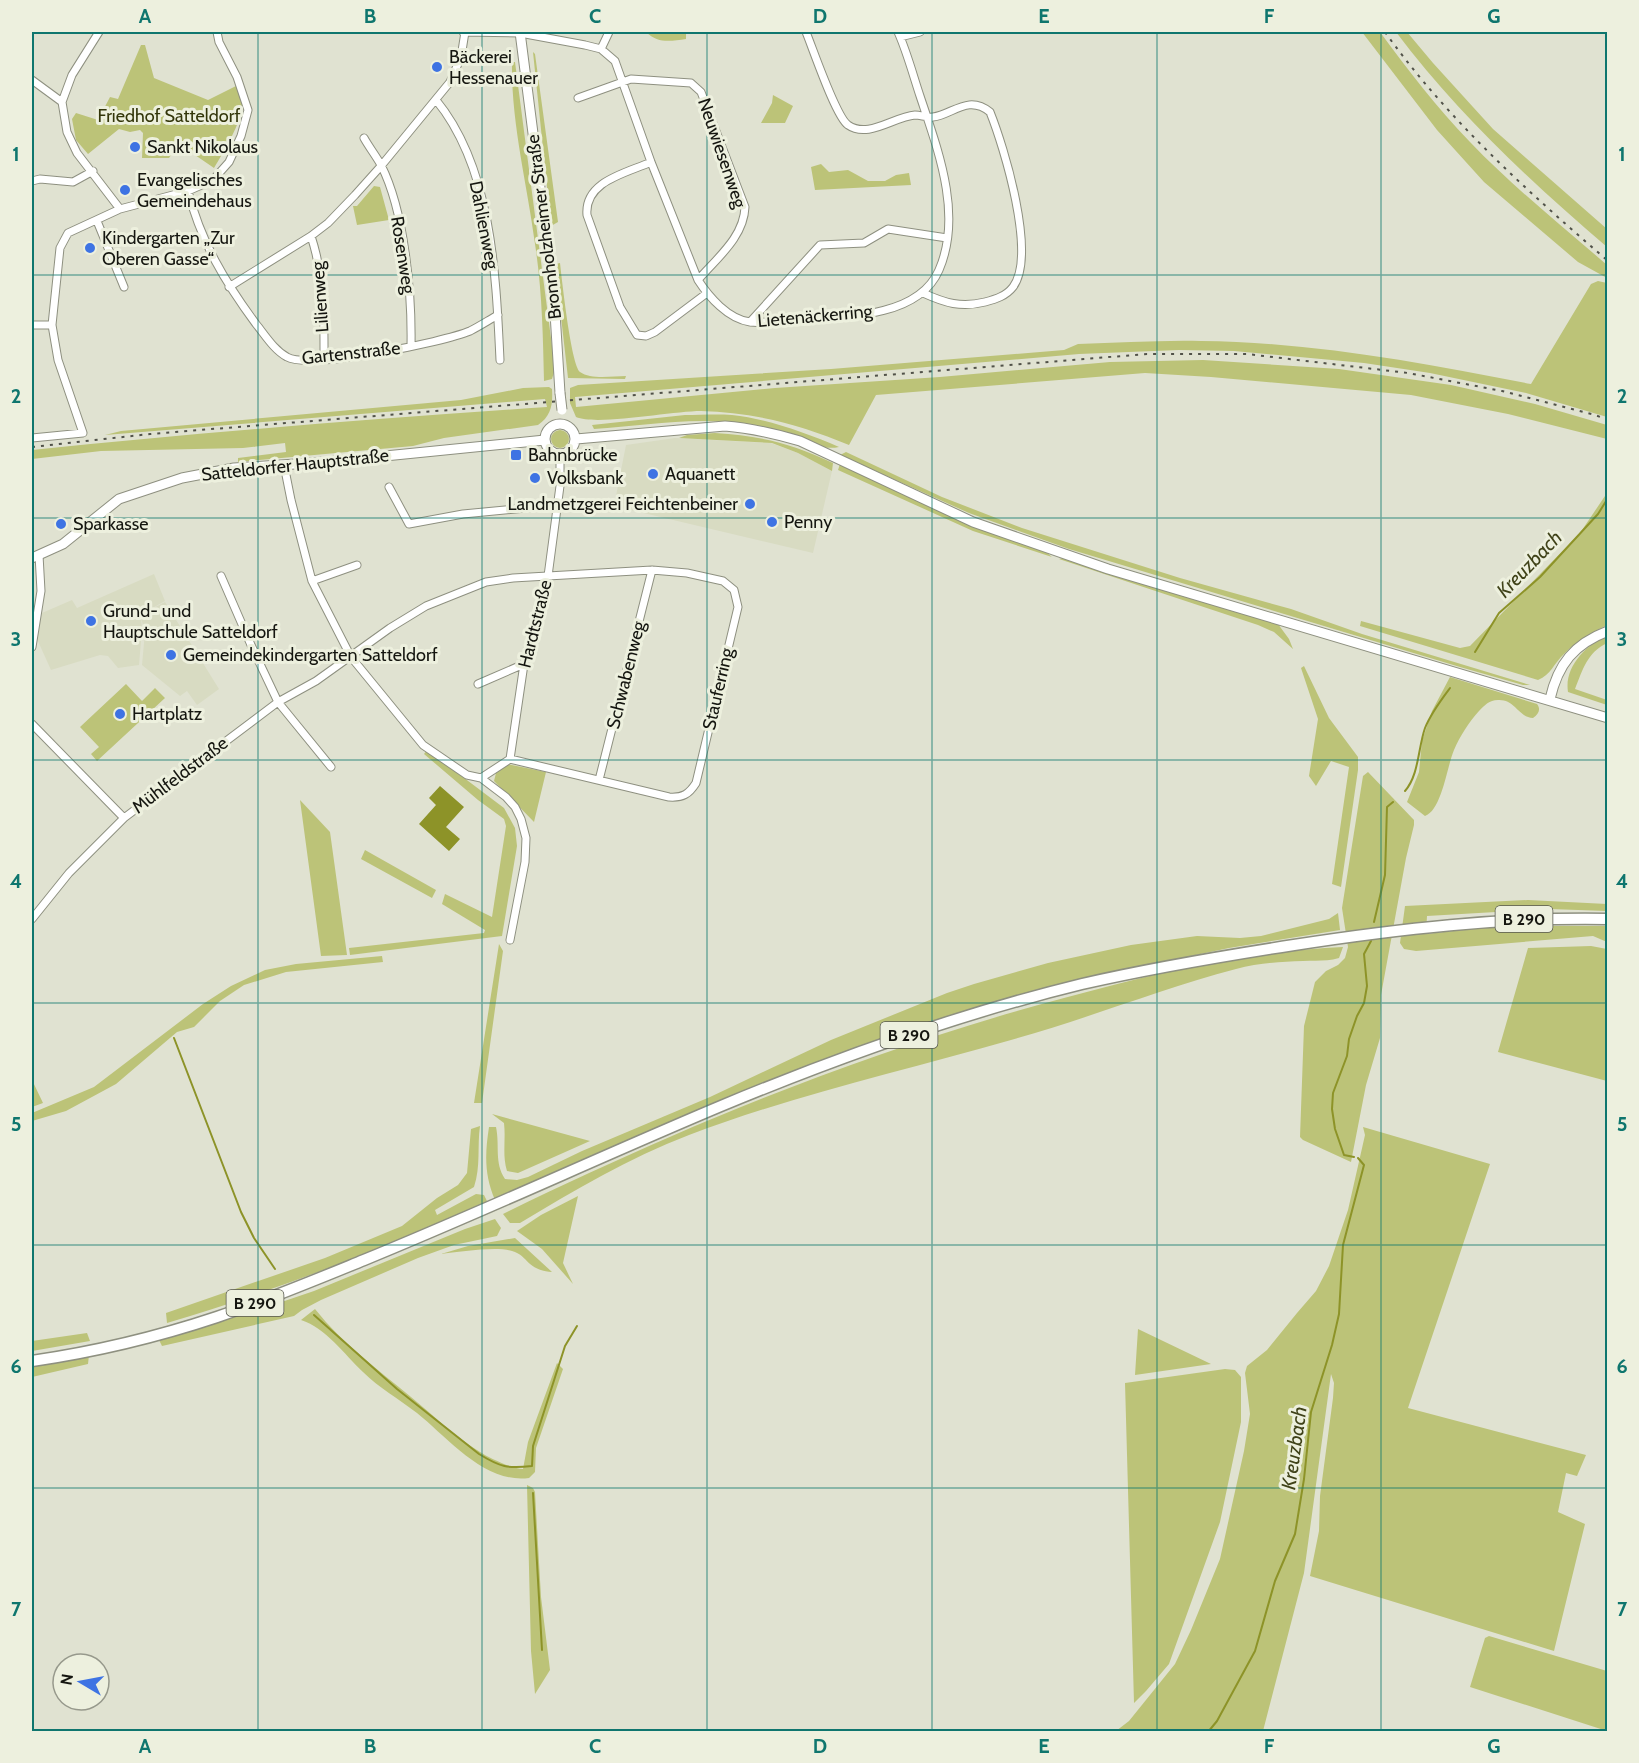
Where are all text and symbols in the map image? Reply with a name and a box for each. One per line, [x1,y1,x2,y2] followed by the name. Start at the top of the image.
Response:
[139,4,152,28] text: A
[364,4,376,28] text: B
[589,4,601,28] text: C
[813,4,827,28] text: D
[1038,4,1050,28] text: E
[1264,4,1275,28] text: F
[1487,4,1501,28] text: G
[449,46,538,89] place label: Bäckerei Hessenauer
[430,60,444,74] marker: Bäckerei Hessenauer
[693,95,751,212] street label: Neuwiesenweg
[98,105,240,127] park label: Friedhof Satteldorf
[522,133,566,321] street label: Bronnholzheimer Straße
[147,136,258,158] place label: Sankt Nikolaus
[128,140,142,154] marker: Sankt Nikolaus
[12,142,20,166] text: 1
[1618,142,1626,166] text: 1
[137,169,252,212] place label: Evangelisches Gemeindehaus
[465,179,504,272] street label: Dahlienweg
[118,183,132,197] marker: Evangelisches Gemeindehaus
[386,215,420,296] street label: Rosenweg
[102,227,235,270] place label: Kindergarten „Zur Oberen Gasse“
[83,241,97,255] marker: Kindergarten „Zur Oberen Gasse“
[306,260,333,333] street label: Lilienweg
[757,300,874,332] street label: Lietenäckerring
[301,337,401,369] street label: Gartenstraße
[11,384,21,408] text: 2
[1617,384,1627,408] text: 2
[200,444,390,486] street label: Satteldorfer Hauptstraße
[528,444,617,466] place label: Bahnbrücke
[509,448,523,462] marker: Bahnbrücke
[665,463,735,485] place label: Aquanett
[547,467,624,489] place label: Volksbank
[646,467,660,481] marker: Aquanett
[528,471,542,485] marker: Volksbank
[507,493,738,515] place label: Landmetzgerei Feichtenbeiner
[743,497,757,511] marker: Landmetzgerei Feichtenbeiner
[784,511,832,533] place label: Penny
[73,513,149,535] place label: Sparkasse
[765,515,779,529] marker: Penny
[54,517,68,531] marker: Sparkasse
[1491,525,1567,603] water label: Kreuzbach
[513,578,557,670] street label: Hardtstraße
[103,600,278,643] place label: Grund- und Hauptschule Satteldorf
[84,614,98,628] marker: Grund- und Hauptschule Satteldorf
[602,618,650,731] street label: Schwabenweg
[11,627,21,651] text: 3
[1617,627,1627,651] text: 3
[183,644,438,666] place label: Gemeindekindergarten Satteldorf
[698,645,738,732] street label: Stauferring
[164,648,178,662] marker: Gemeindekindergarten Satteldorf
[132,703,203,725] place label: Hartplatz
[113,707,127,721] marker: Hartplatz
[128,732,232,818] street label: Mühlfeldstraße
[10,869,22,893] text: 4
[1616,869,1628,893] text: 4
[1496,906,1552,932] road number: B 290
[880,1022,938,1048] road number: B 290
[11,1112,21,1136] text: 5
[1617,1112,1627,1136] text: 5
[226,1290,284,1316] road number: B 290
[10,1354,22,1378] text: 6
[1616,1354,1628,1378] text: 6
[1276,1405,1312,1491] water label: Kreuzbach
[11,1597,22,1621] text: 7
[1617,1597,1628,1621] text: 7
[51,1652,111,1712] north arrow
[56,1672,77,1687] text: N
[139,1734,152,1758] text: A
[364,1734,376,1758] text: B
[589,1734,601,1758] text: C
[813,1734,827,1758] text: D
[1038,1734,1050,1758] text: E
[1264,1734,1275,1758] text: F
[1487,1734,1501,1758] text: G

